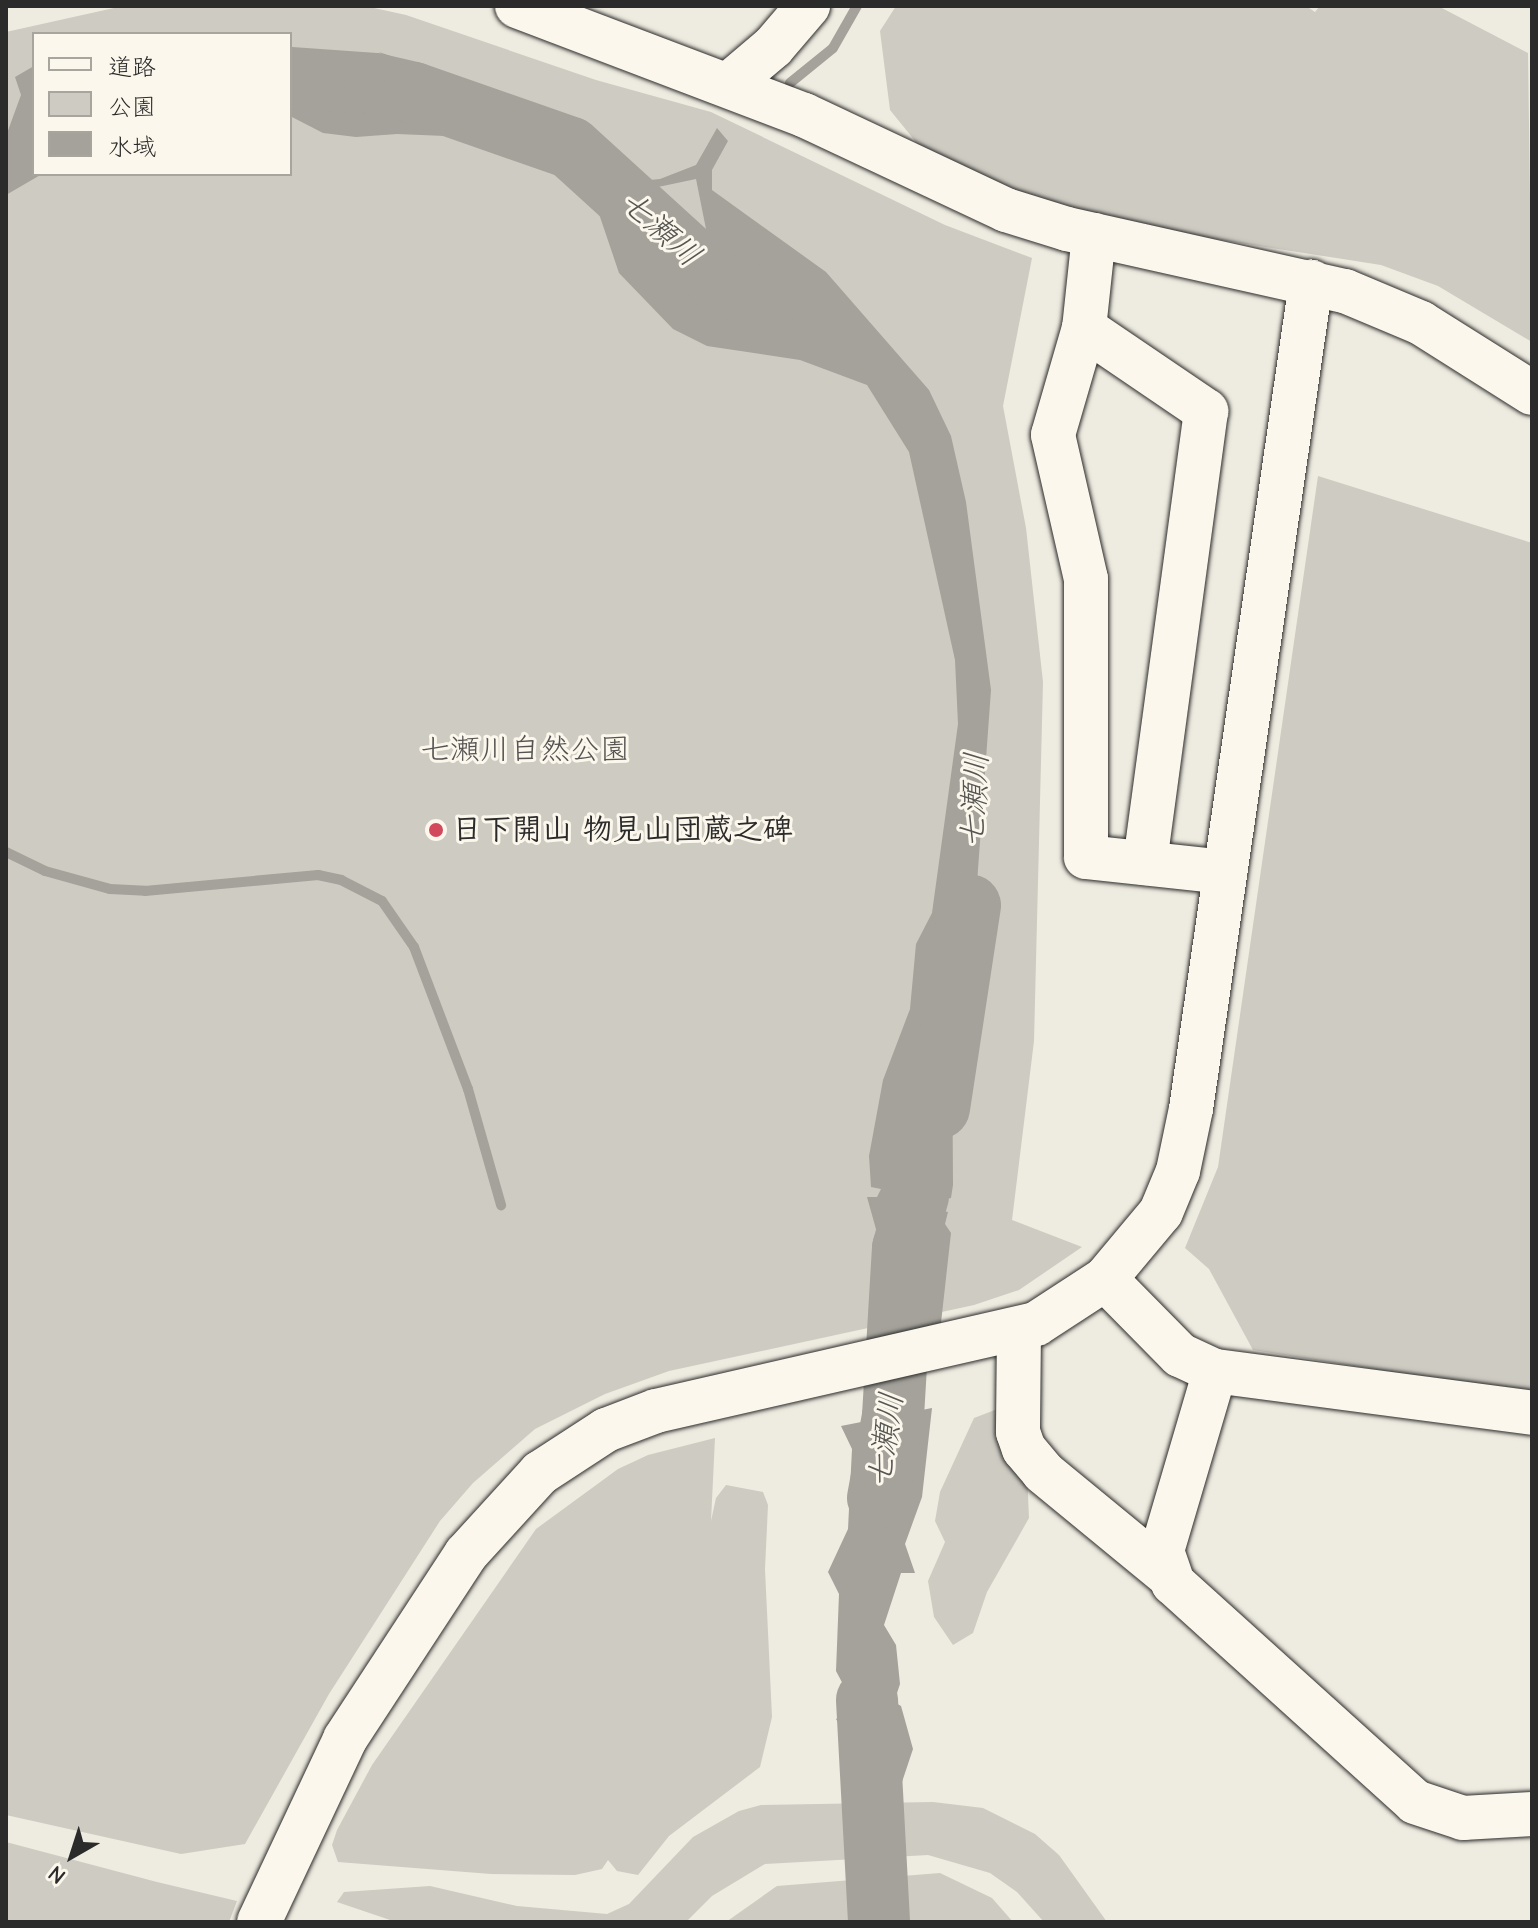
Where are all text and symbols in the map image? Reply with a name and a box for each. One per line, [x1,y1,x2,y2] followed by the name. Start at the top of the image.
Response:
[32,32,292,176] legend
[108,53,156,81] text: 道路
[108,93,156,121] text: 公園
[108,133,156,161] text: 水域
[611,183,709,275] water label: 七瀬川
[420,732,630,768] park label: 七瀬川自然公園
[953,751,997,849] water label: 七瀬川
[452,812,793,848] place label: 日下開山 物見山団蔵之碑
[427,821,445,839] marker: 日下開山 物見山団蔵之碑
[860,1390,912,1490] water label: 七瀬川
[32,1816,112,1896] north arrow
[43,1860,71,1889] text: N

